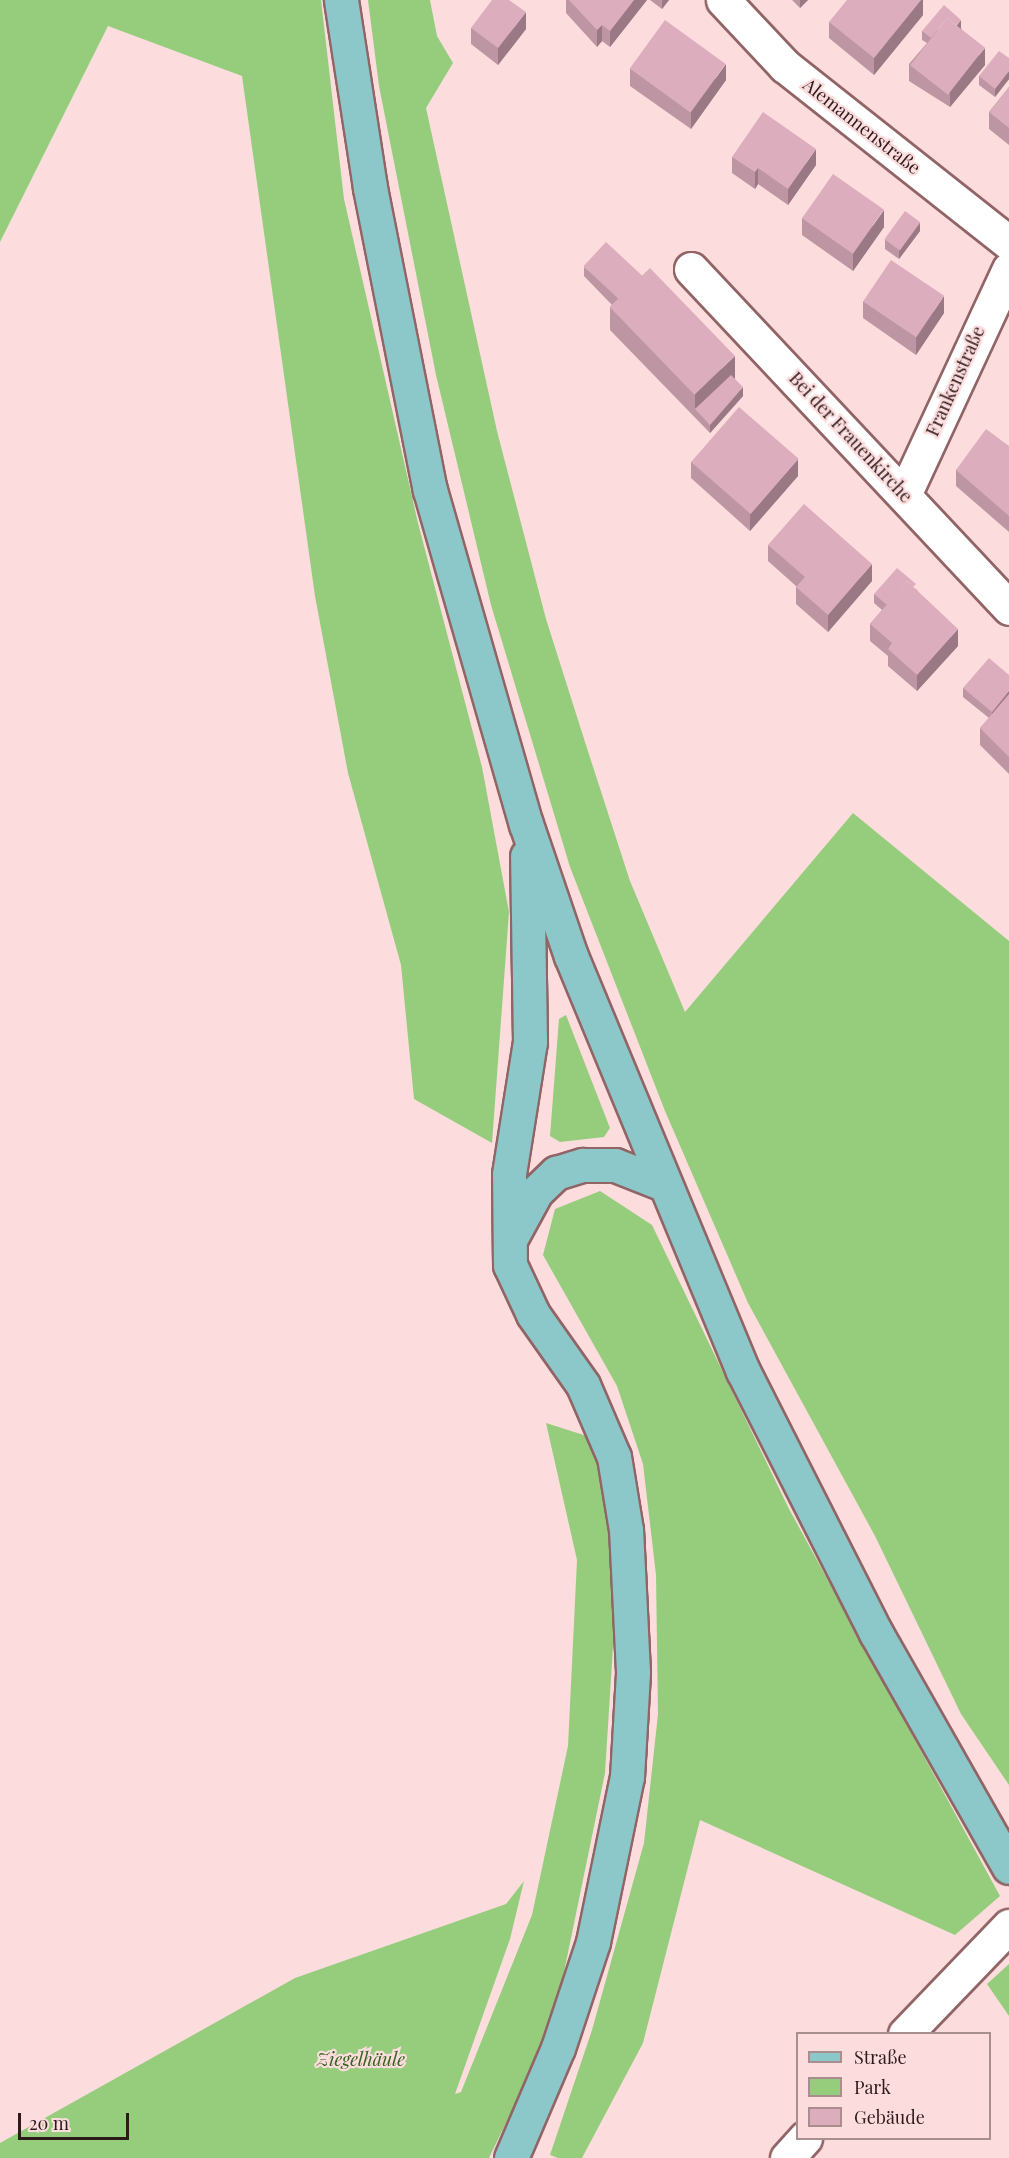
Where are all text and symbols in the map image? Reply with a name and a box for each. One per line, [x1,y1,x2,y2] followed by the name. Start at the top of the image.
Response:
[799,74,925,178] street label: Alemannenstraße
[921,323,989,439] street label: Frankenstraße
[785,367,917,507] street label: Bei der Frauenkirche
[796,2032,991,2140] legend
[854,2045,907,2069] text: Straße
[317,2048,405,2070] park label: Ziegelhäule
[854,2075,891,2099] text: Park
[21,2101,132,2139] scale bar
[854,2105,925,2129] text: Gebäude
[29,2111,69,2135] text: 20 m

